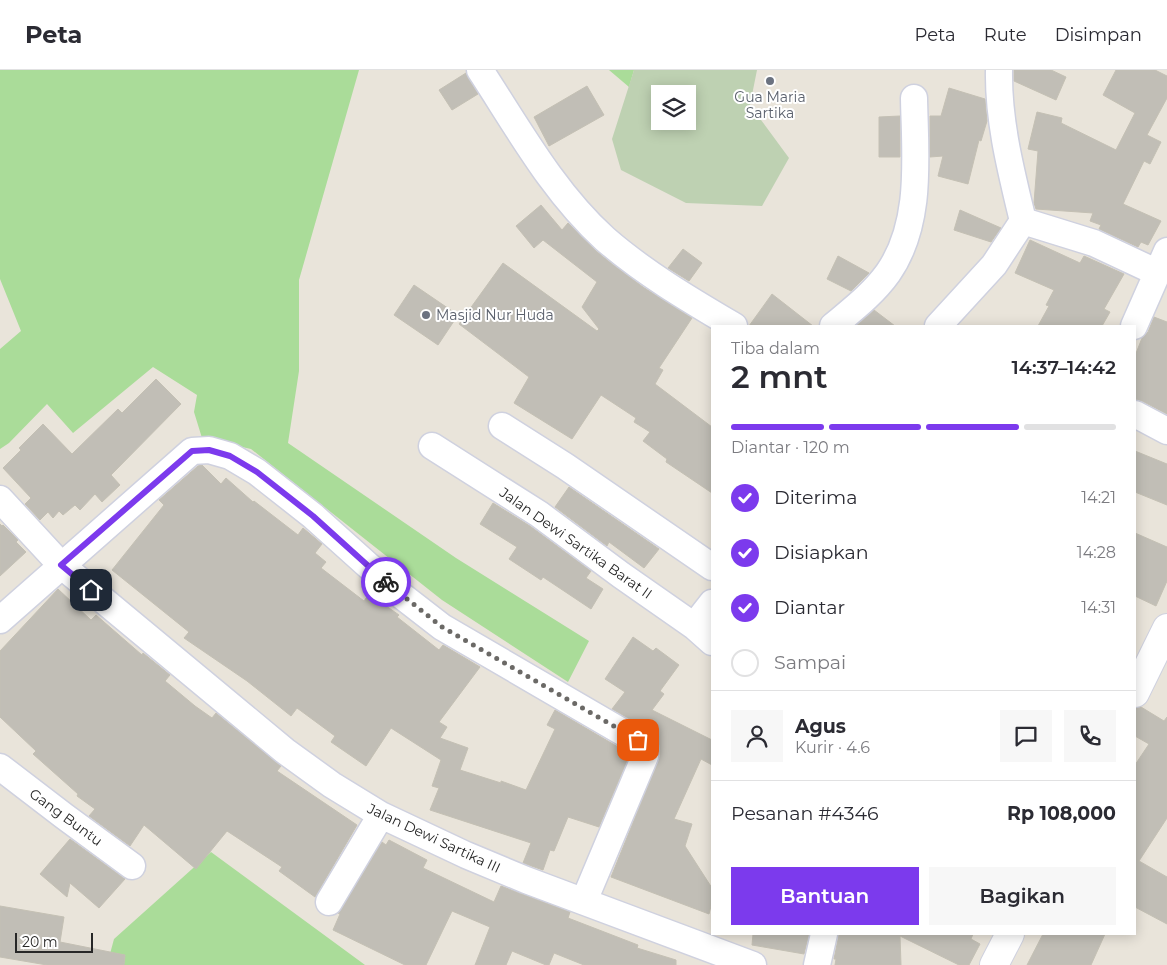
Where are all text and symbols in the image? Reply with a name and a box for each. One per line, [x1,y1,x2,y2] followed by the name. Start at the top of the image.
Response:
[25,20,82,49] text: Peta
[915,24,956,46] text: Peta
[984,24,1027,46] text: Rute
[1055,24,1142,46] text: Disimpan
[764,75,776,87] marker: Gua Maria Sartika
[651,85,696,130] map controls
[651,85,696,130] button: layers
[734,88,806,122] place label: Gua Maria Sartika
[436,306,554,324] place label: Masjid Nur Huda
[420,309,432,321] marker: Masjid Nur Huda
[731,339,820,358] text: Tiba dalam
[1012,356,1116,379] text: 14:37–14:42
[731,357,828,396] text: 2 mnt
[731,438,850,457] text: Diantar · 120 m
[495,483,656,603] street label: Jalan Dewi Sartika Barat II
[731,484,759,512] icon: check
[774,486,857,509] text: Diterima
[1081,488,1116,507] text: 14:21
[731,539,759,567] icon: check
[774,541,869,564] text: Disiapkan
[1077,543,1116,562] text: 14:28
[361,557,411,607] courier
[372,568,400,596] icon: bike
[70,569,112,611] pin
[77,576,105,604] icon: home
[731,594,759,622] icon: check
[774,596,845,619] text: Diantar
[1081,598,1116,617] text: 14:31
[774,651,846,674] text: Sampai
[731,710,783,762] button: person
[1000,710,1052,762] button: chat
[1064,710,1116,762] button: phone
[795,715,846,738] text: Agus
[617,719,659,761] pin
[624,726,652,754] icon: bag
[795,738,870,757] text: Kurir · 4.6
[26,784,106,850] street label: Gang Buntu
[364,799,504,877] street label: Jalan Dewi Sartika III
[731,802,879,825] text: Pesanan #4346
[1007,802,1116,825] text: Rp 108,000
[731,867,919,925] button: Bantuan
[929,867,1116,925] button: Bagikan
[15,930,92,953] scale bar
[22,933,58,951] text: 20 m

